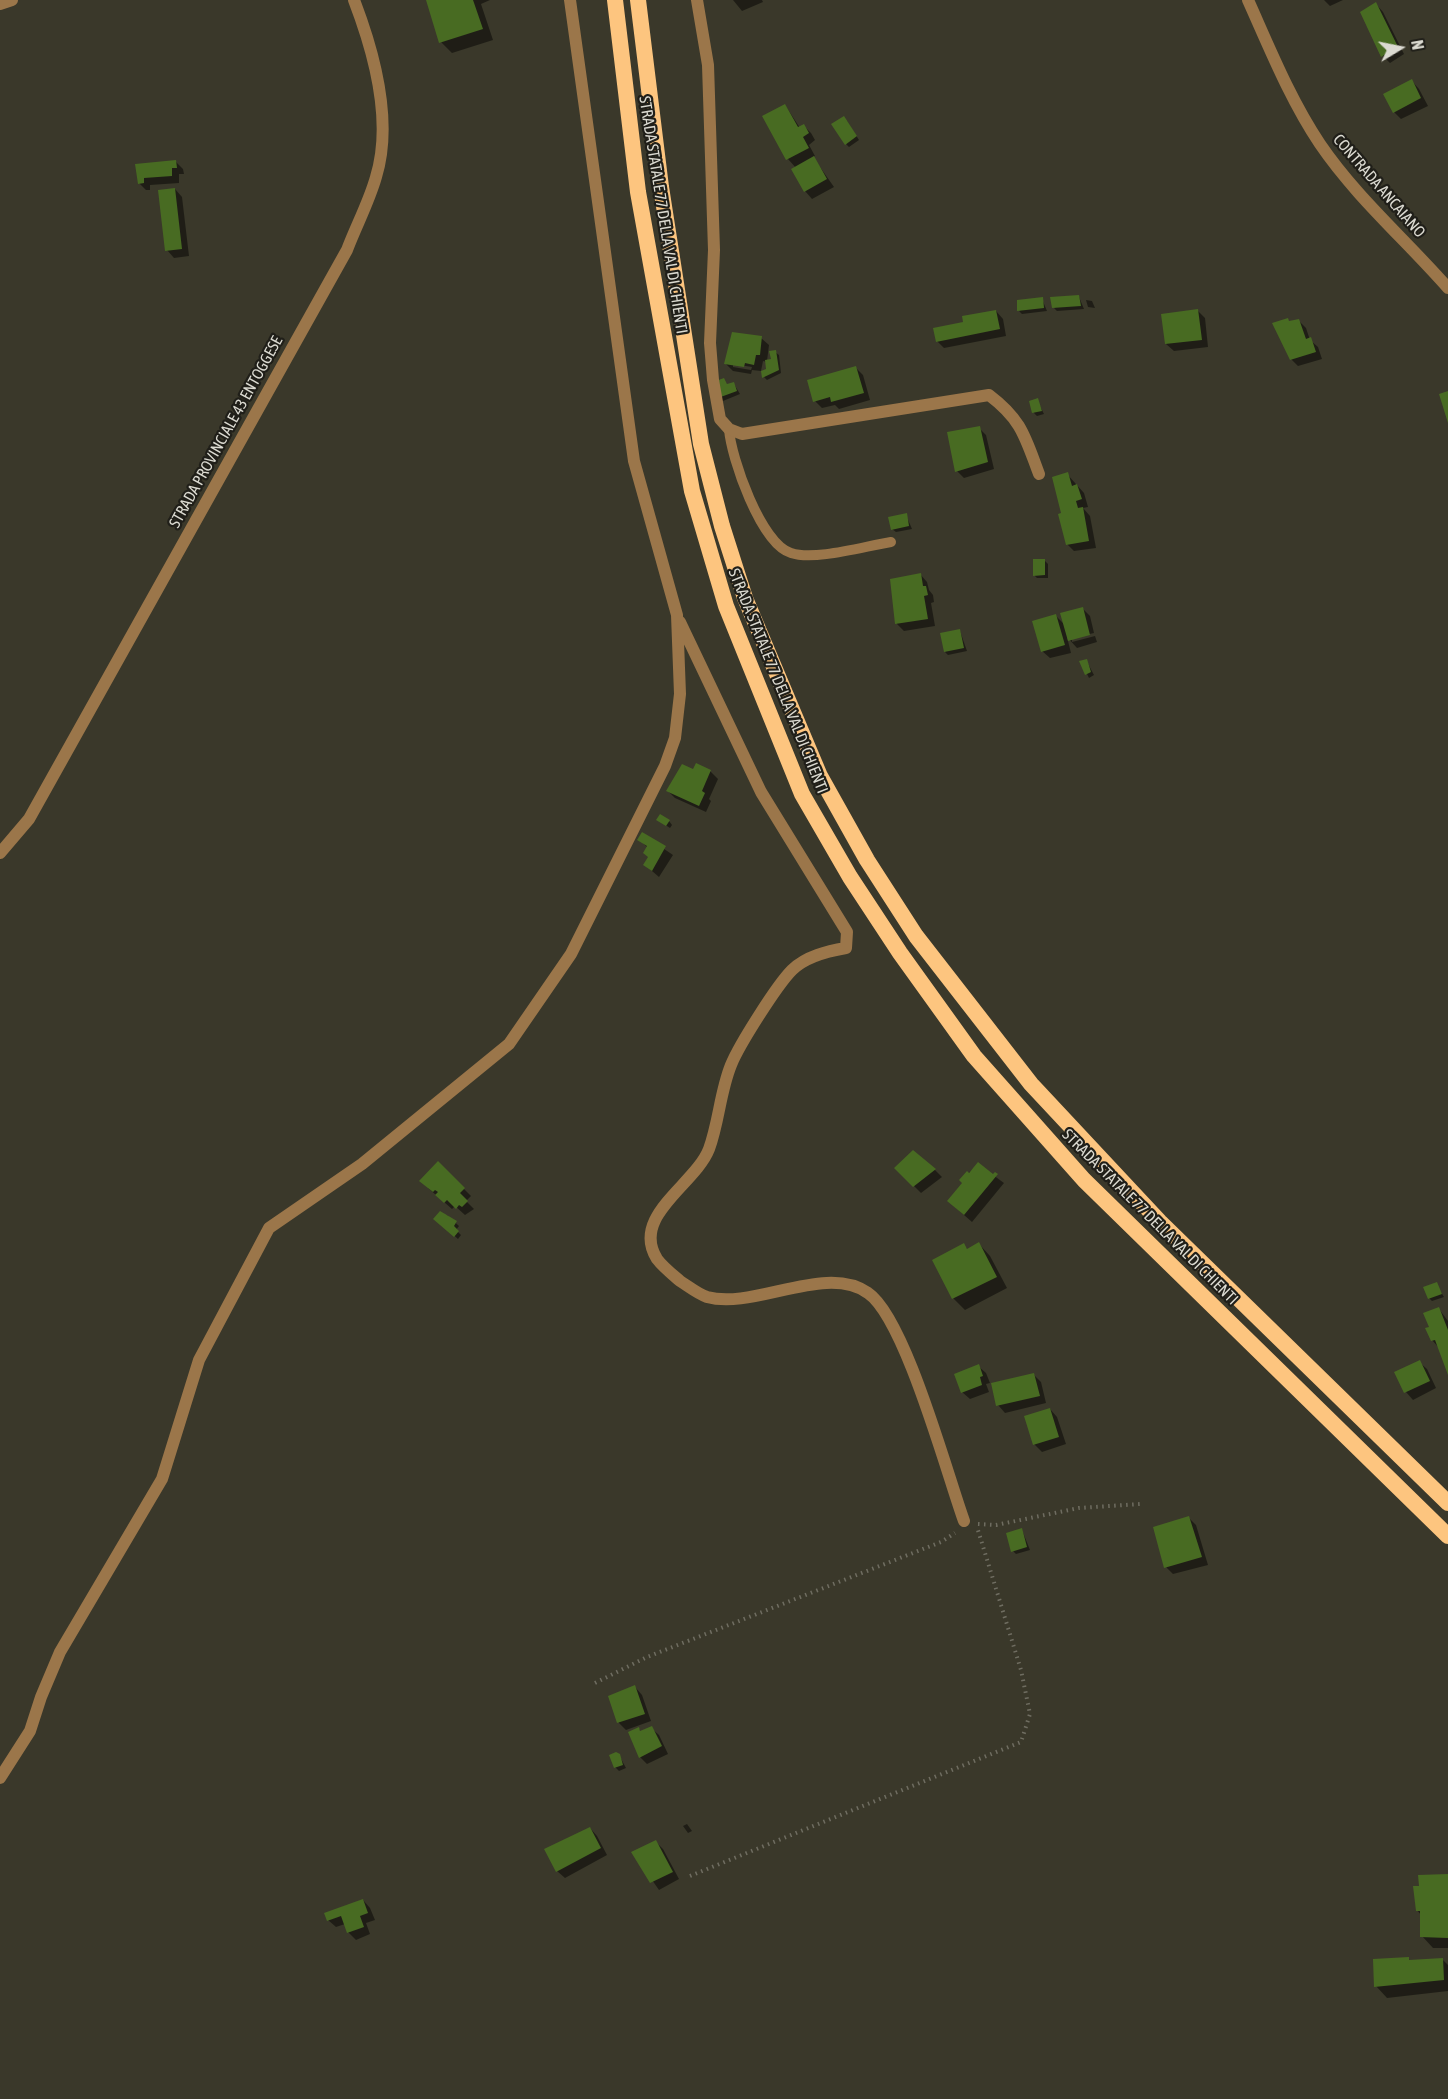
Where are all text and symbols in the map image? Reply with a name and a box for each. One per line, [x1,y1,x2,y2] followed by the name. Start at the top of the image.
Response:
[1370,18,1430,78] north arrow
[1408,39,1427,51] text: N
[635,95,691,335] street label: STRADA STATALE 77 DELLA VAL DI CHIENTI
[1329,130,1429,242] street label: CONTRADA ANCAIANO
[165,333,287,531] street label: STRADA PROVINCIALE 43 ENTOGGESE
[724,566,832,796] street label: STRADA STATALE 77 DELLA VAL DI CHIENTI
[1058,1125,1242,1309] street label: STRADA STATALE 77 DELLA VAL DI CHIENTI

